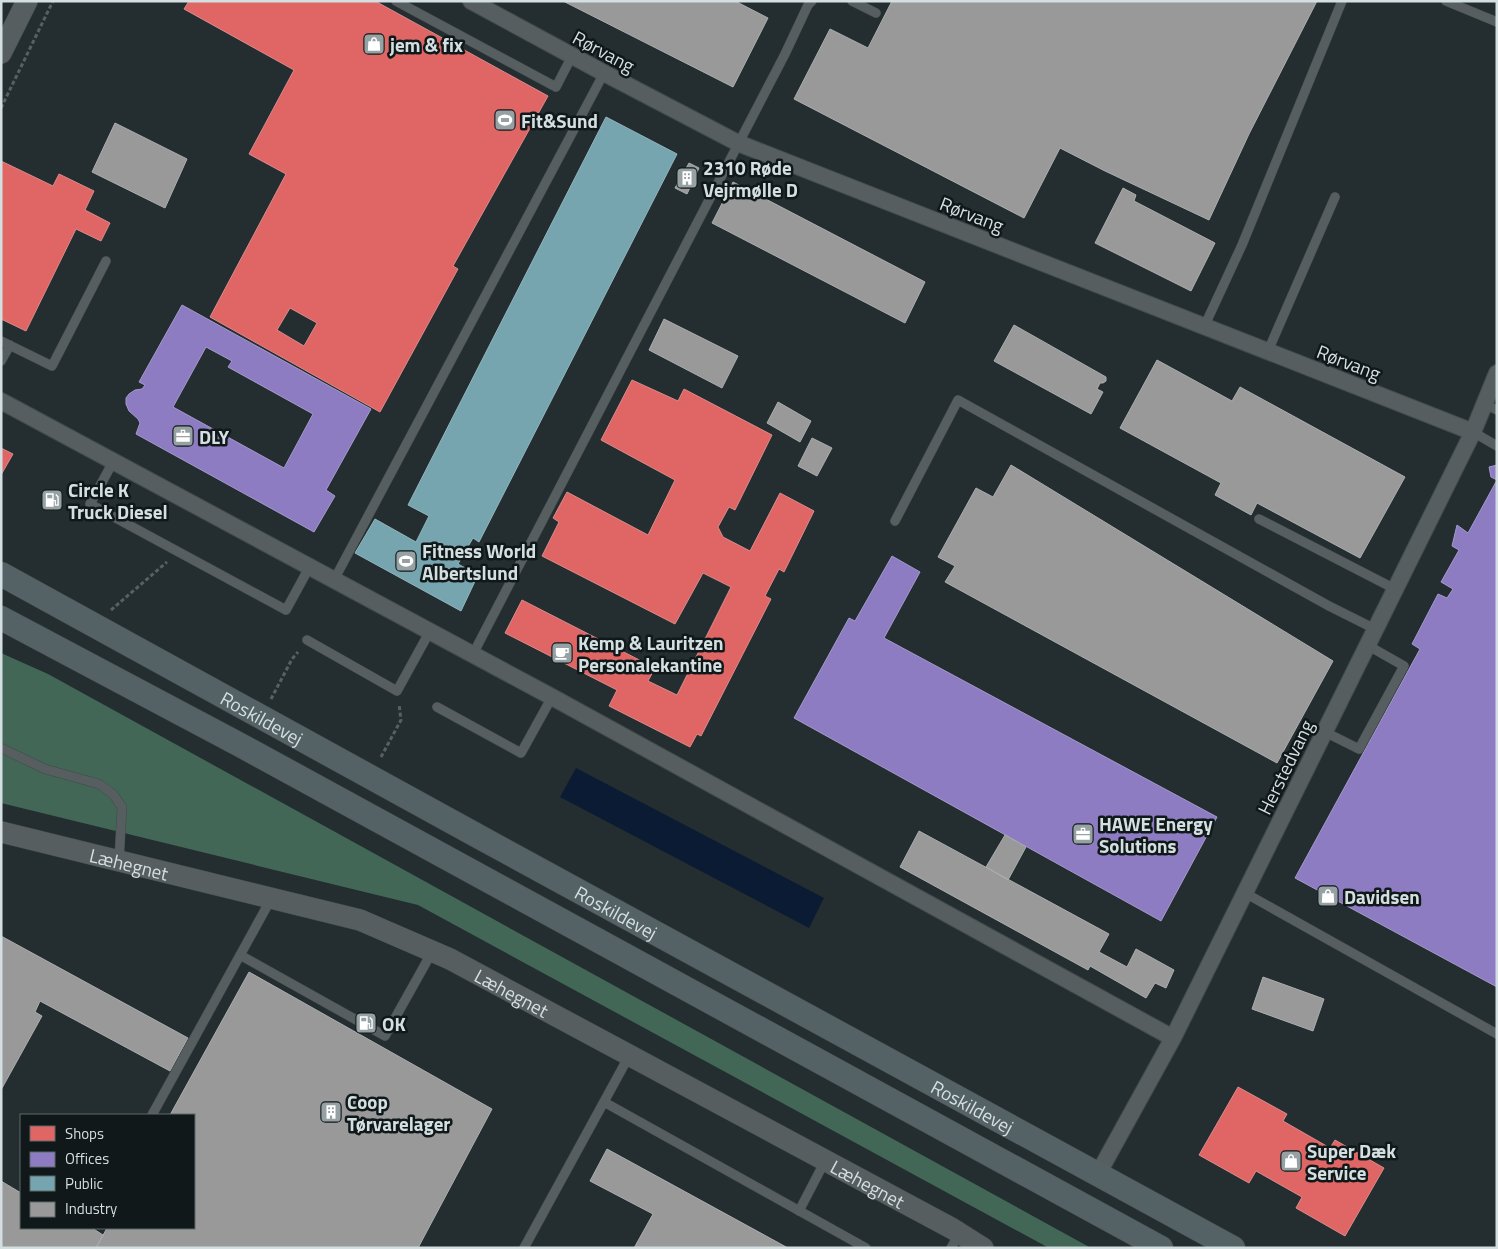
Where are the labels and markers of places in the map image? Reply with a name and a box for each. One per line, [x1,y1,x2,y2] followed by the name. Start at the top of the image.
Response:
[389,30,463,59] place label: jem & fix
[362,32,386,56] shop icon: jem & fix
[521,106,598,135] place label: Fit&Sund
[493,108,517,132] sports icon: Fit&Sund
[703,153,798,204] place label: 2310 Røde Vejrmølle D
[675,166,699,190] building icon: 2310 Røde Vejrmølle D
[199,422,229,451] place label: DLY
[171,424,195,448] office icon: DLY
[68,475,168,526] place label: Circle K Truck Diesel
[40,488,64,512] fuel station icon: Circle K Truck Diesel
[422,536,536,587] place label: Fitness World Albertslund
[394,549,418,573] sports icon: Fitness World Albertslund
[578,628,723,679] place label: Kemp & Lauritzen Personalekantine
[550,641,574,665] cafe icon: Kemp & Lauritzen Personalekantine
[1099,809,1213,860] place label: HAWE Energy Solutions
[1071,822,1095,846] office icon: HAWE Energy Solutions
[1344,882,1420,911] place label: Davidsen
[1316,884,1340,908] shop icon: Davidsen
[382,1009,406,1038] place label: OK
[354,1011,378,1035] fuel station icon: OK
[347,1087,450,1138] place label: Coop Tørvarelager
[319,1100,343,1124] building icon: Coop Tørvarelager
[1307,1136,1396,1187] place label: Super Dæk Service
[1279,1149,1303,1173] shop icon: Super Dæk Service

